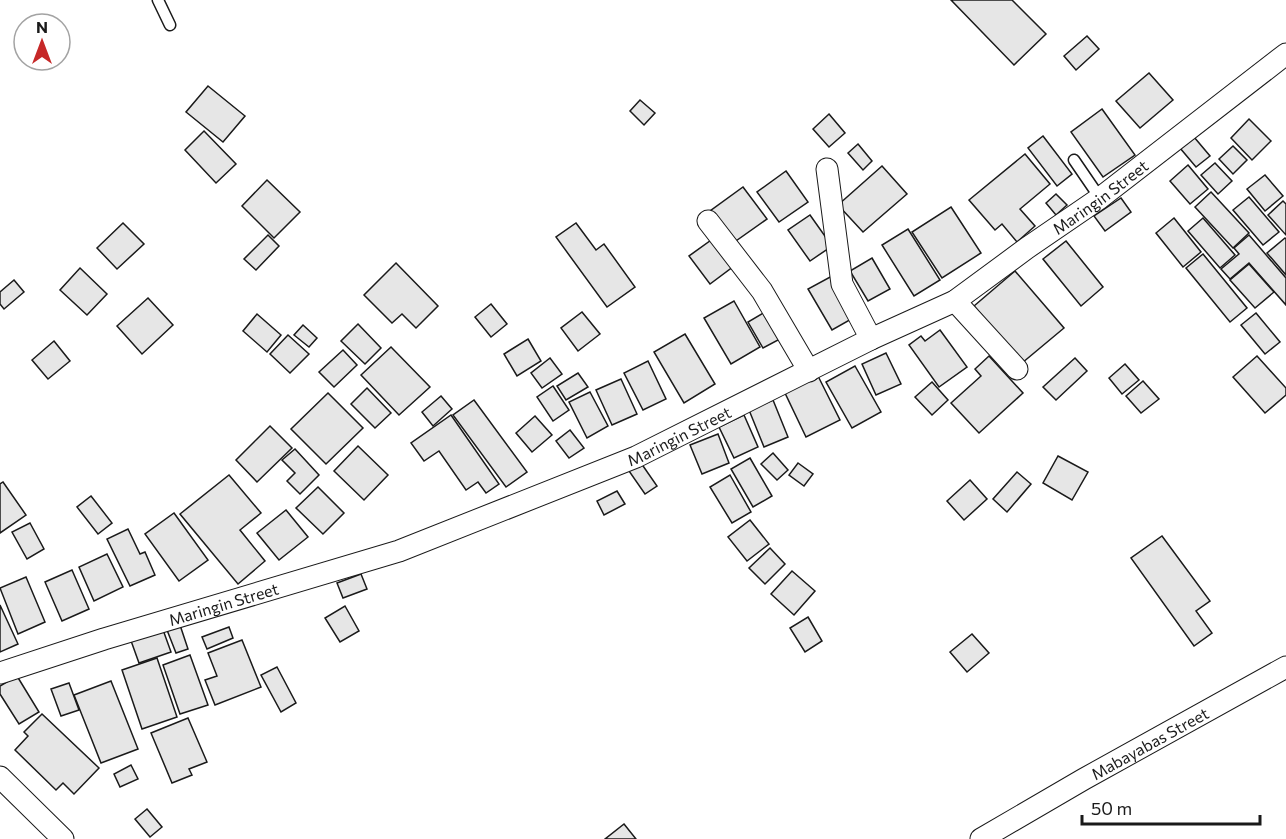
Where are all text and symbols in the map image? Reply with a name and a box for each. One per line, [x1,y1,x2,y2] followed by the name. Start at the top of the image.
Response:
[12,12,72,72] north arrow
[36,17,48,36] text: N
[1048,155,1152,238] street label: Maringin Street
[624,401,734,469] street label: Maringin Street
[166,578,281,629] street label: Maringin Street
[1087,702,1212,783] street label: Mabayabas Street
[1082,788,1260,826] scale bar
[1091,797,1132,819] text: 50 m

